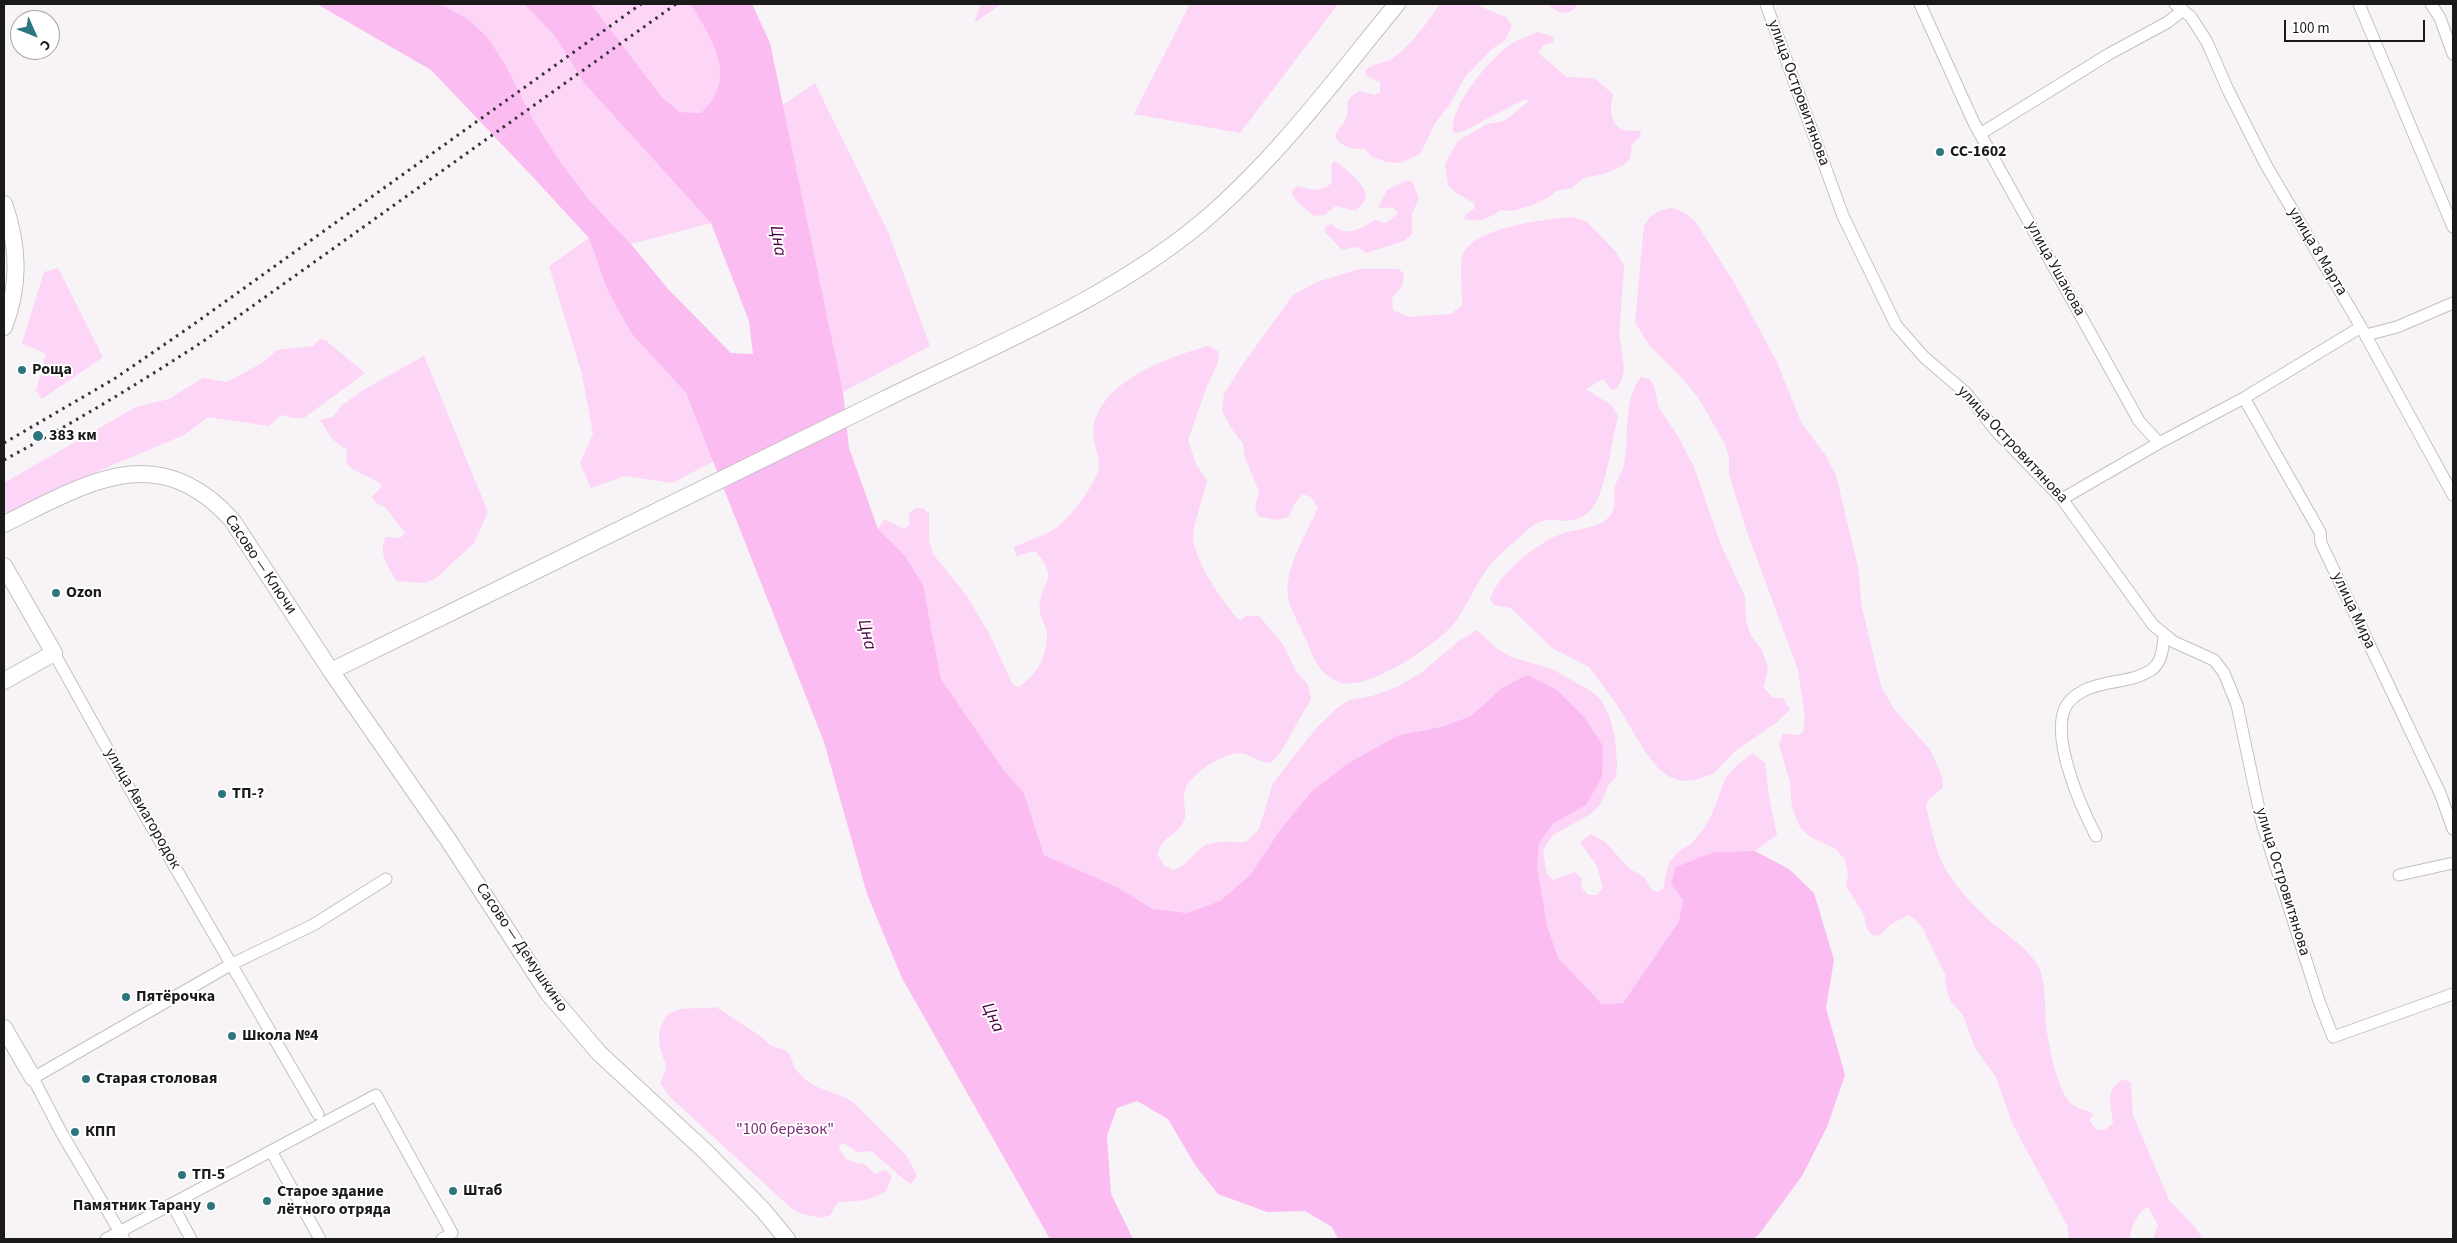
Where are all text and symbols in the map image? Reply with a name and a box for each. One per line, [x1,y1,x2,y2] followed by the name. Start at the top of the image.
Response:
[10,10,60,60] north arrow
[2287,10,2428,42] scale bar
[1763,17,1833,169] street label: улица Островитянова
[2292,18,2330,39] text: 100 m
[35,35,55,55] text: С
[1950,142,2007,162] place label: СС-1602
[1934,146,1946,158] marker: СС-1602
[2283,204,2351,300] street label: улица 8 Марта
[2021,218,2089,320] street label: улица Ушакова
[764,224,790,258] water label: Цна
[32,360,72,380] place label: Роща
[16,364,28,376] marker: Роща
[1953,382,2071,508] street label: улица Островитянова
[49,426,97,446] place label: 383 км
[31,429,45,443] marker: 383 км
[220,512,300,618] street label: Сасово — Ключи
[2327,570,2379,652] street label: улица Мира
[66,583,102,603] place label: Ozon
[50,587,62,599] marker: Ozon
[852,618,880,652] water label: Цна
[100,745,184,873] street label: улица Авиагородок
[232,784,264,804] place label: ТП-?
[216,788,228,800] marker: ТП-?
[2250,806,2314,958] street label: улица Островитянова
[471,880,571,1016] street label: Сасово — Демушкино
[136,987,215,1007] place label: Пятёрочка
[120,991,132,1003] marker: Пятёрочка
[976,1000,1008,1036] water label: Цна
[242,1026,319,1046] place label: Школа №4
[226,1030,238,1042] marker: Школа №4
[96,1069,217,1089] place label: Старая столовая
[80,1073,92,1085] marker: Старая столовая
[736,1120,834,1140] park label: "100 берёзок"
[85,1122,116,1142] place label: КПП
[69,1126,81,1138] marker: КПП
[192,1165,225,1185] place label: ТП-5
[176,1169,188,1181] marker: ТП-5
[463,1181,503,1201] place label: Штаб
[277,1182,391,1220] place label: Старое здание лётного отряда
[447,1185,459,1197] marker: Штаб
[261,1195,273,1207] marker: Старое здание лётного отряда
[73,1196,201,1216] place label: Памятник Тарану
[205,1200,217,1212] marker: Памятник Тарану

